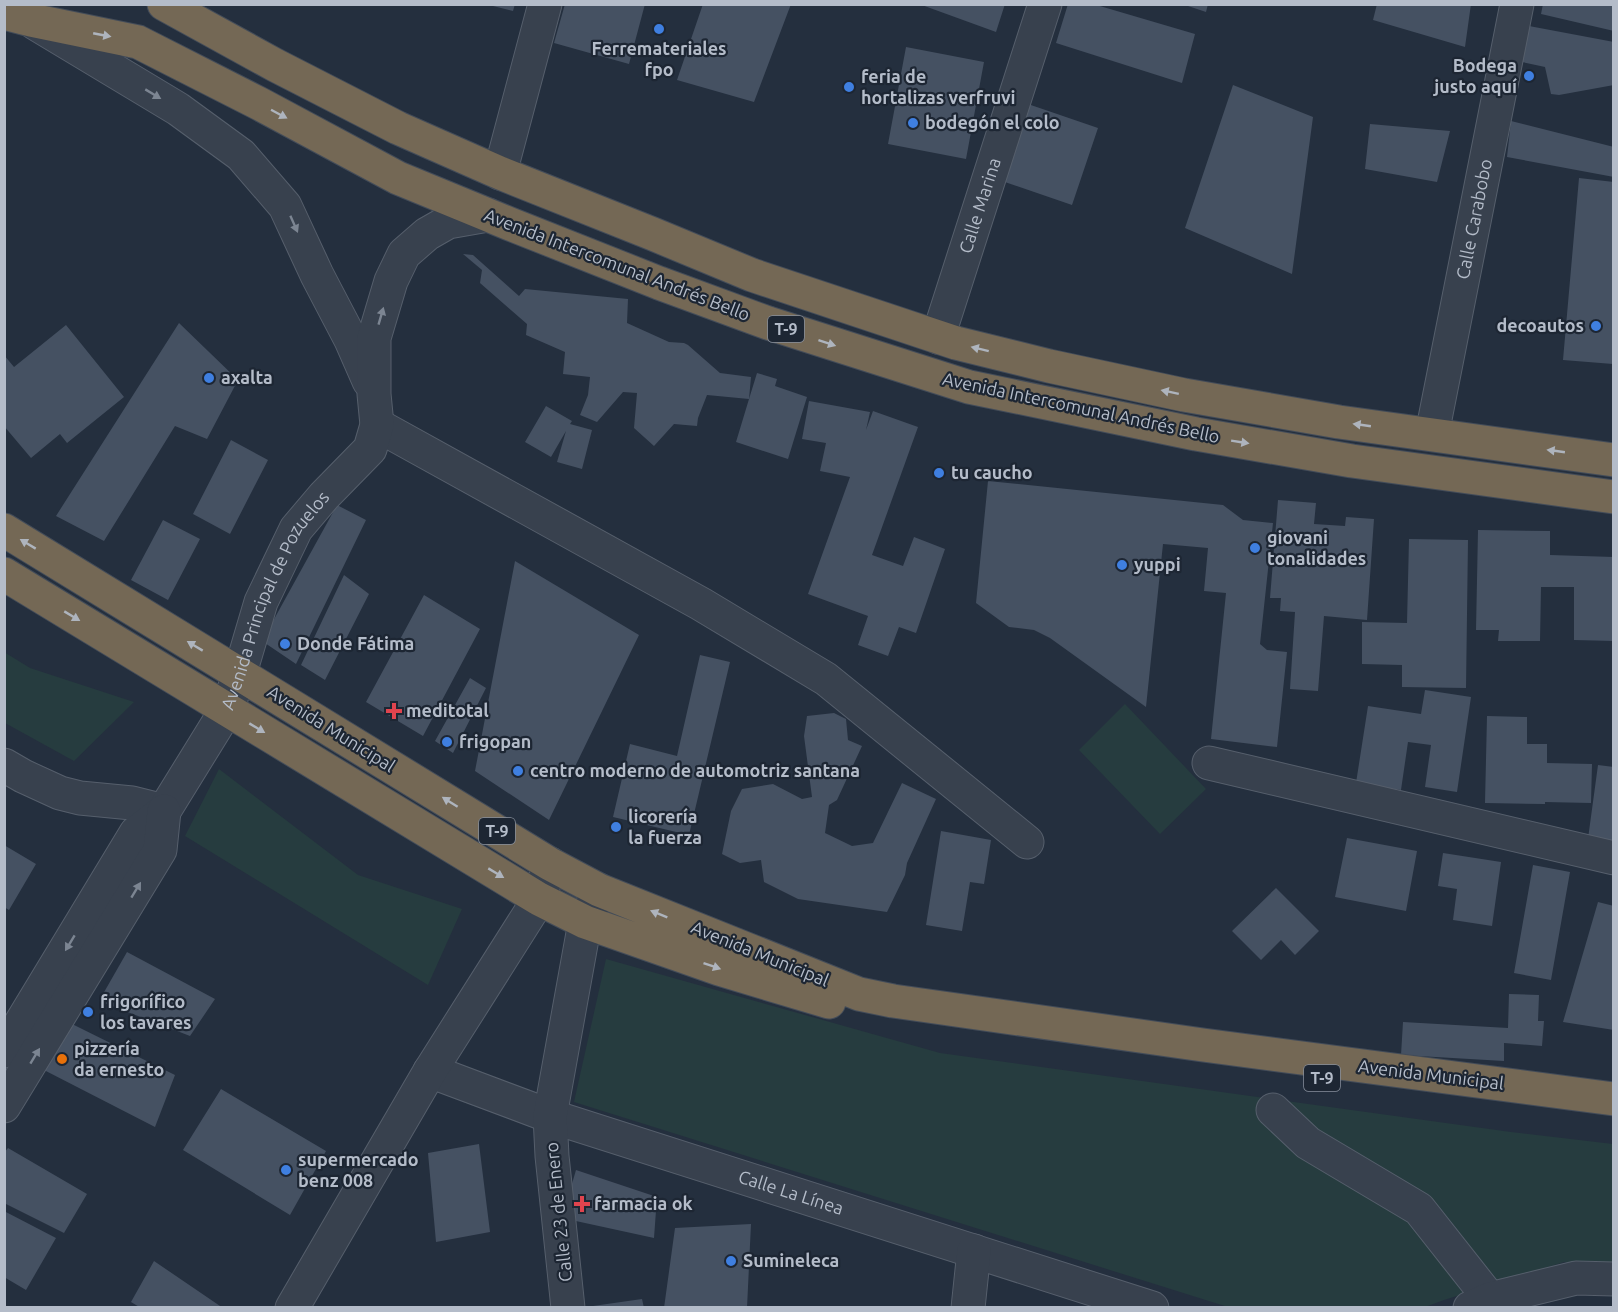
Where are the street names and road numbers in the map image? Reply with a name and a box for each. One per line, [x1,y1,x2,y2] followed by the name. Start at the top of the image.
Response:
[955,155,1004,256] street label: Calle Marina
[1452,157,1495,281] street label: Calle Carabobo
[482,204,753,324] street label: Avenida Intercomunal Andrés Bello
[768,316,804,342] road number: T-9
[941,368,1222,446] street label: Avenida Intercomunal Andrés Bello
[217,487,333,712] street label: Avenida Principal de Pozuelos
[264,681,399,776] street label: Avenida Municipal
[479,818,515,844] road number: T-9
[689,916,832,990] street label: Avenida Municipal
[1357,1055,1505,1093] street label: Avenida Municipal
[1304,1065,1340,1091] road number: T-9
[541,1141,575,1283] street label: Calle 23 de Enero
[736,1166,846,1218] street label: Calle La Línea

